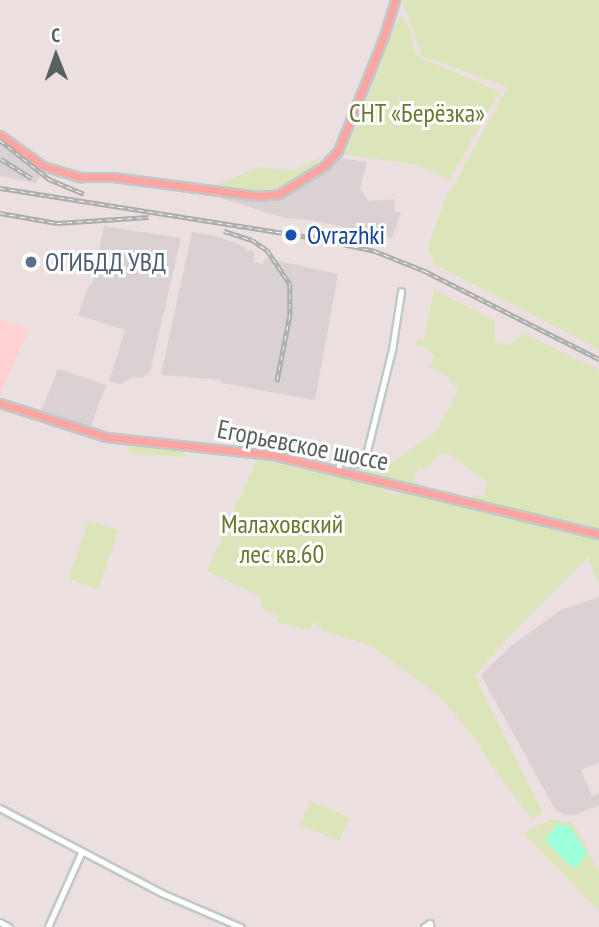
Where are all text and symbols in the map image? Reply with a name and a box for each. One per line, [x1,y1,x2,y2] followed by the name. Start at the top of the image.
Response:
[21,21,91,91] north arrow
[51,23,60,47] text: С
[349,97,485,129] park label: СНТ «Берёзка»
[307,219,385,251] place label: Ovrazhki
[281,225,301,245] marker: Ovrazhki
[45,246,167,278] place label: ОГИБДД УВД
[23,254,39,270] marker: ОГИБДД УВД
[215,413,391,477] street label: Егорьевское шоссе
[221,508,343,570] park label: Малаховский лес кв.60

